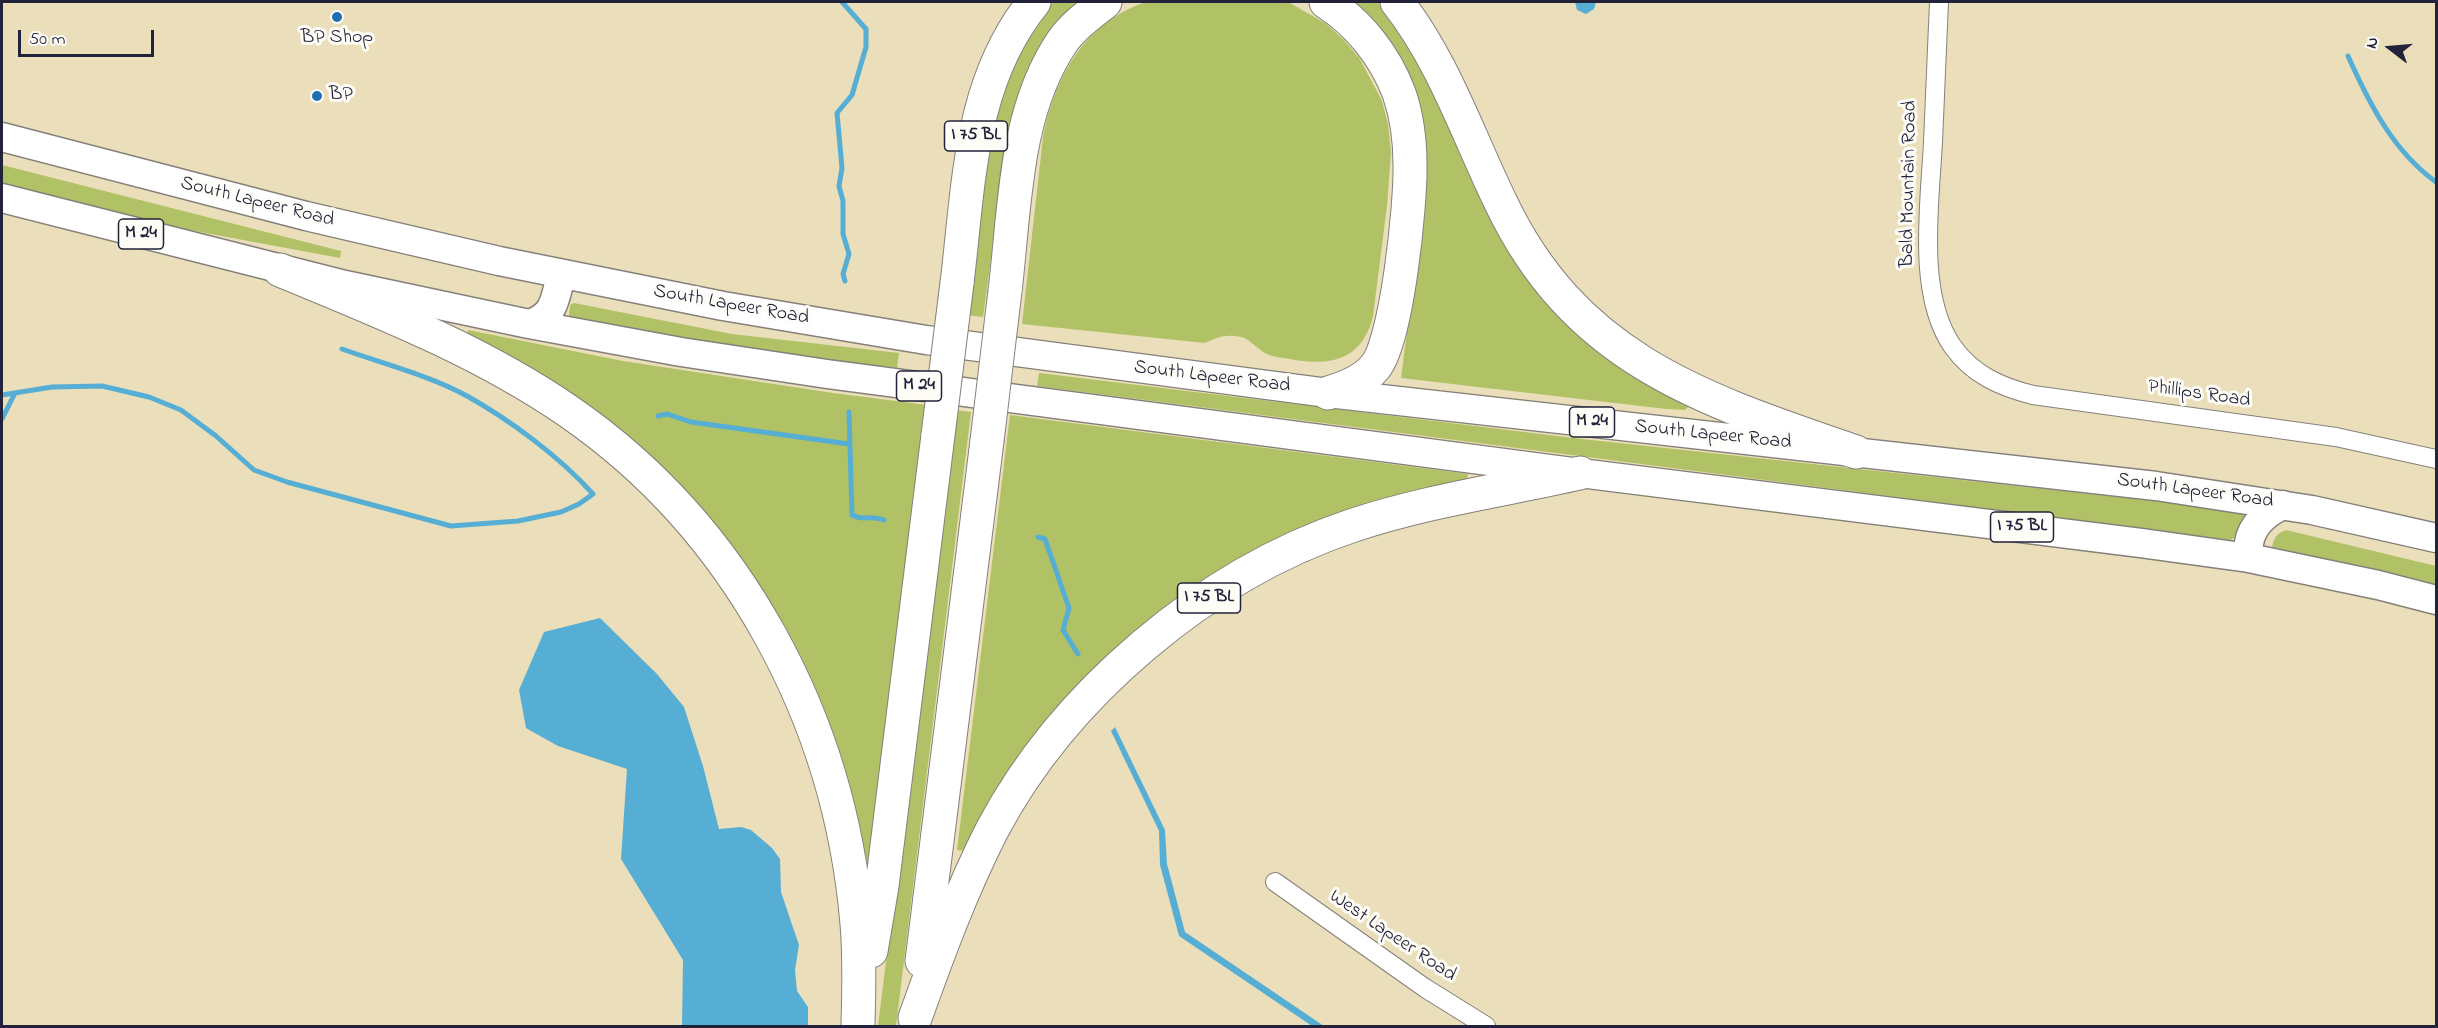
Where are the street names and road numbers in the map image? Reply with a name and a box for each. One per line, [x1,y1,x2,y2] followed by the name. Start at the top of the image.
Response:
[1897,100,1923,268] street label: Bald Mountain Road
[944,121,1008,151] road number: I 75 BL
[178,172,336,234] street label: South Lapeer Road
[118,219,164,249] road number: M 24
[651,281,811,331] street label: South Lapeer Road
[1132,356,1292,400] street label: South Lapeer Road
[896,371,942,401] road number: M 24
[2146,376,2252,414] street label: Phillips Road
[1570,407,1614,437] road number: M 24
[1633,416,1793,456] street label: South Lapeer Road
[2115,469,2275,515] street label: South Lapeer Road
[1990,512,2054,542] road number: I 75 BL
[1178,583,1240,613] road number: I 75 BL
[1324,886,1460,988] street label: West Lapeer Road

